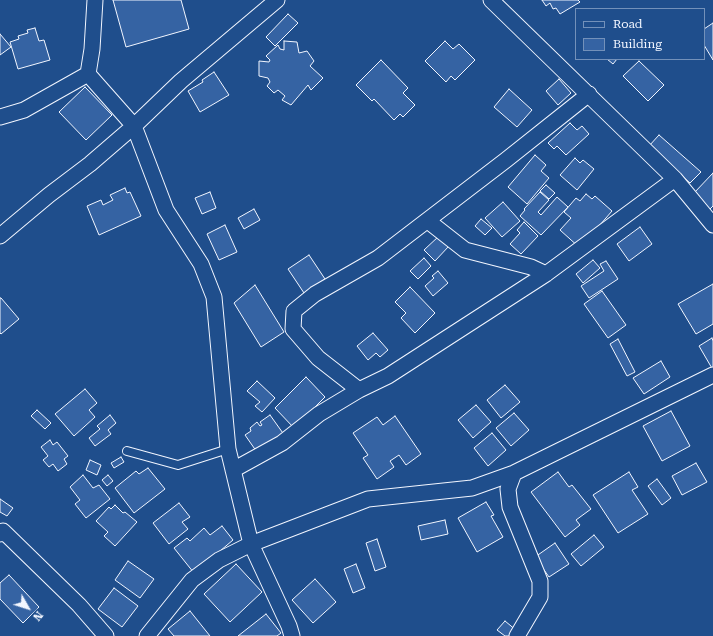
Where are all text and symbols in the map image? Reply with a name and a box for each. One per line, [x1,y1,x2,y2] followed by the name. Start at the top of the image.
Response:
[575,8,705,60] legend
[613,17,642,31] text: Road
[613,37,662,51] text: Building
[8,588,48,628] north arrow
[30,608,45,623] text: N

